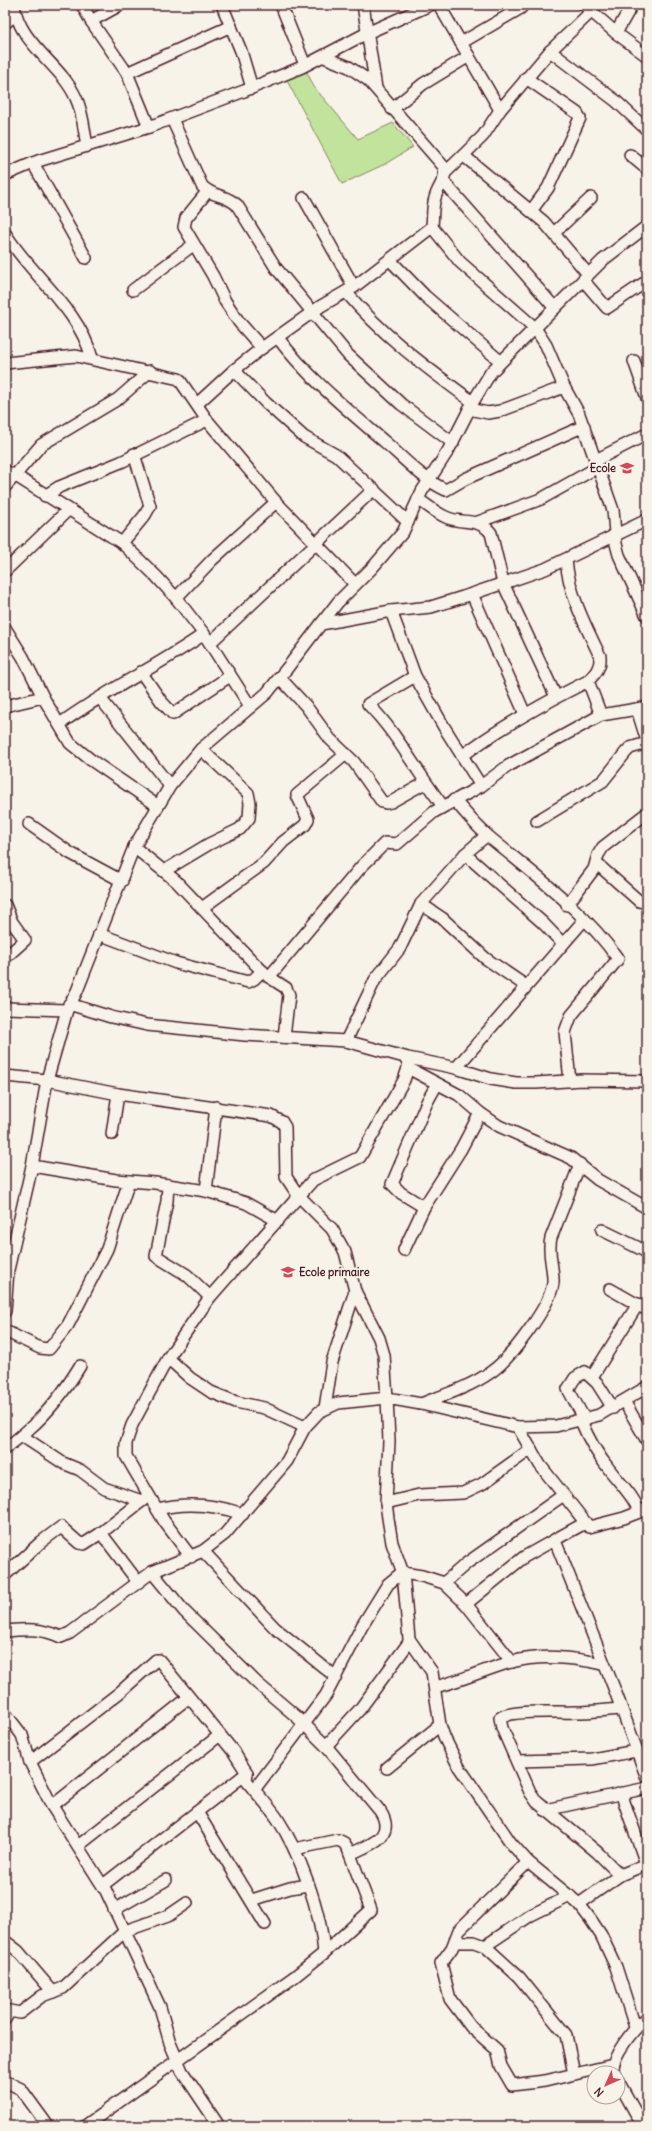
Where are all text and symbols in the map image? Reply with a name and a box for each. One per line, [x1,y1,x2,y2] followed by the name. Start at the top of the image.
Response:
[619,460,635,476] school or university icon: Ecole
[590,461,616,475] place label: Ecole
[280,1264,296,1280] school or university icon: Ecole primaire
[299,1265,370,1280] place label: Ecole primaire
[586,2065,626,2105] north arrow
[591,2084,607,2100] text: N

